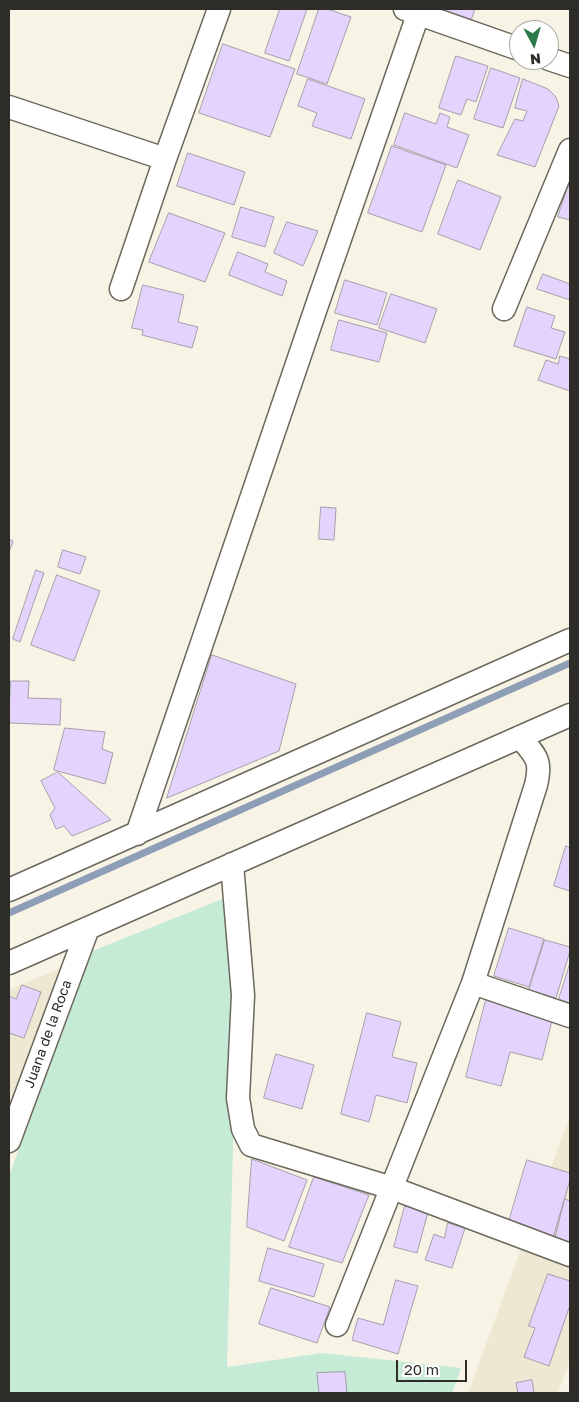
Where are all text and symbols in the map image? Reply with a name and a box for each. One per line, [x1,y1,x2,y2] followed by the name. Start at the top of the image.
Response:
[509,20,559,70] north arrow
[529,50,542,68] text: N
[21,978,75,1090] street label: Juana de la Roca
[399,1350,470,1382] scale bar
[404,1360,439,1378] text: 20 m

